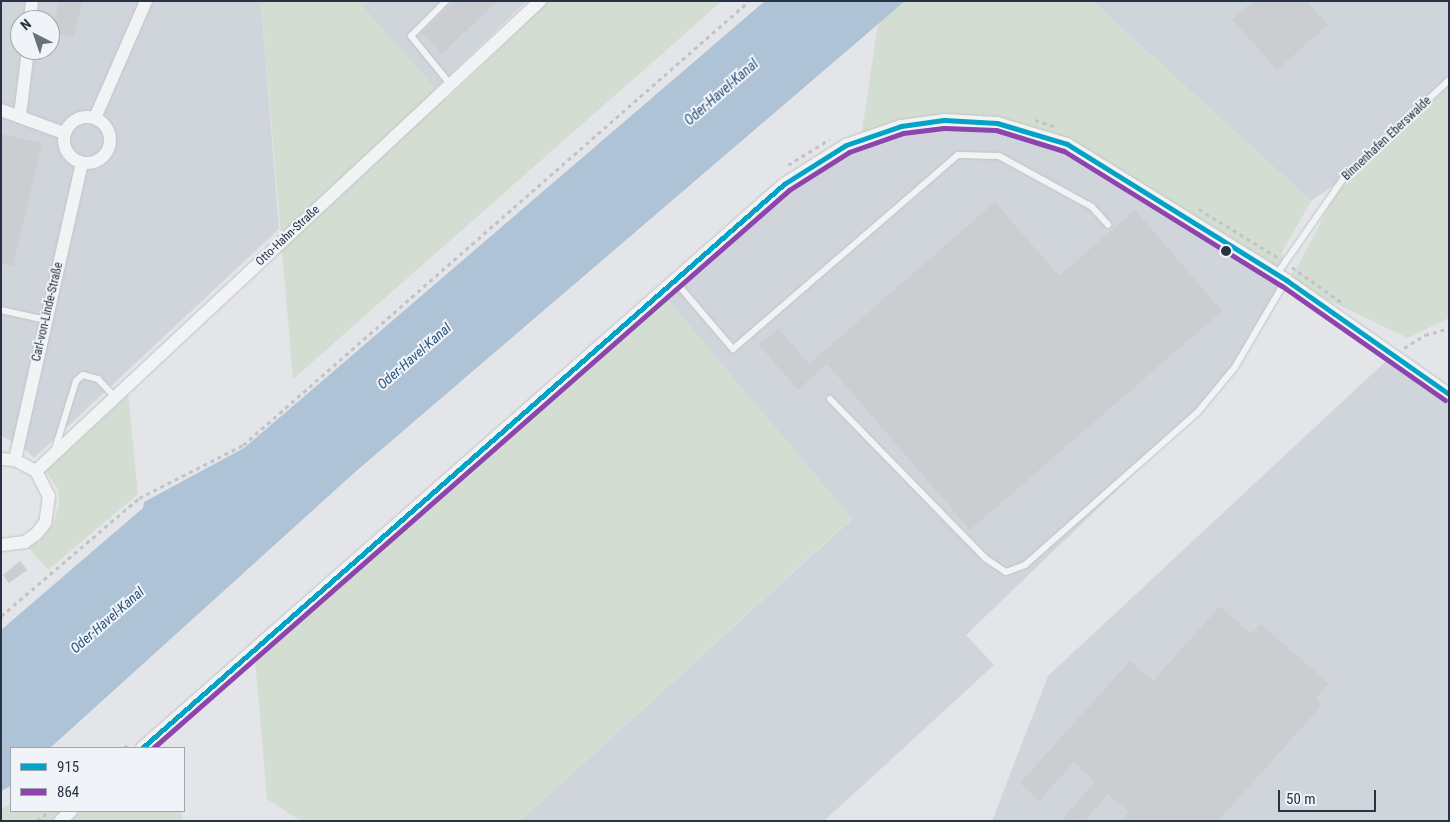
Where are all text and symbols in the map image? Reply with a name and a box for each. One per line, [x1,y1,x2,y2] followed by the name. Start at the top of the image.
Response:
[10,10,60,60] north arrow
[17,16,34,33] text: N
[681,55,761,129] water label: Oder-Havel-Kanal
[1340,94,1434,184] street label: Binnenhafen Eberswalde
[253,203,323,269] street label: Otto-Hahn-Straße
[1221,246,1231,256] unlabelled marker
[30,261,66,363] street label: Carl-von-Linde-Straße
[374,319,454,393] water label: Oder-Havel-Kanal
[67,583,147,657] water label: Oder-Havel-Kanal
[10,747,185,812] legend
[57,758,79,776] text: 915
[1280,780,1378,812] scale bar
[57,783,79,801] text: 864
[1286,790,1316,808] text: 50 m

